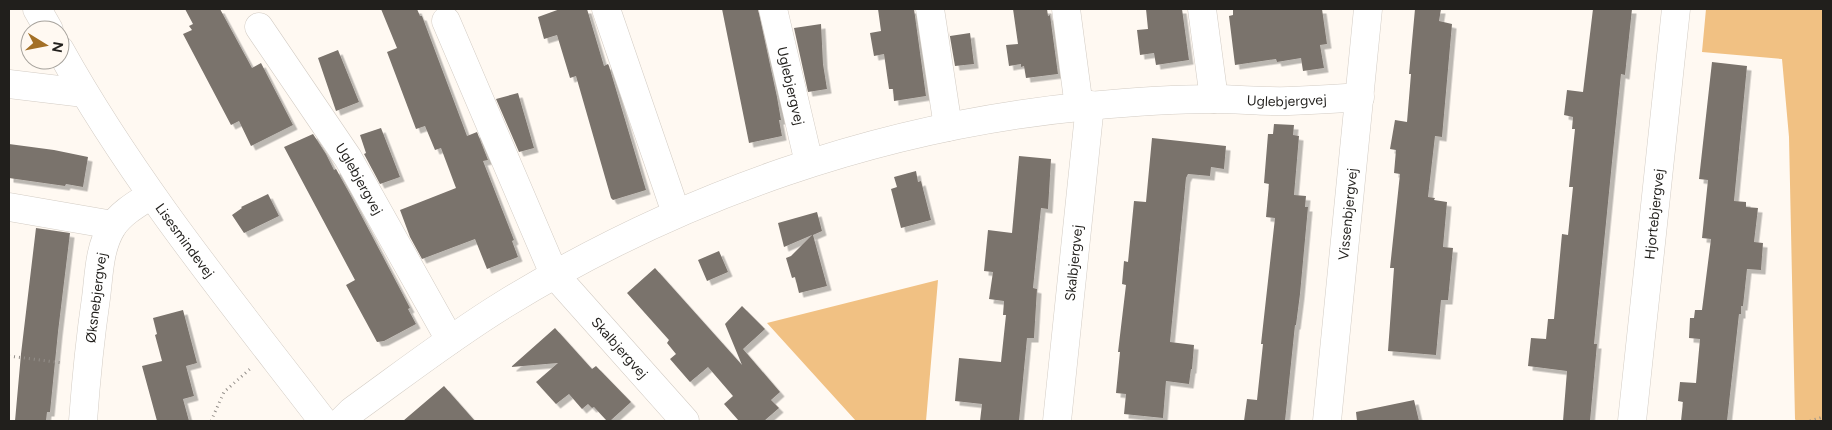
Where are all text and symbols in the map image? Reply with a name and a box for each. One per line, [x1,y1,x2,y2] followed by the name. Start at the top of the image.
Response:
[20,20,70,70] north arrow
[48,40,67,54] text: N
[773,45,808,127] street label: Uglebjergvej
[1246,91,1327,110] street label: Uglebjergvej
[331,140,386,218] street label: Uglebjergvej
[1335,167,1361,261] street label: Vissenbjergvej
[1641,168,1668,260] street label: Hjortebjergvej
[152,200,218,281] street label: Lisesmindevej
[1062,224,1086,302] street label: Skalbjergvej
[82,251,111,344] street label: Øksnebjergvej
[588,314,651,382] street label: Skalbjergvej

